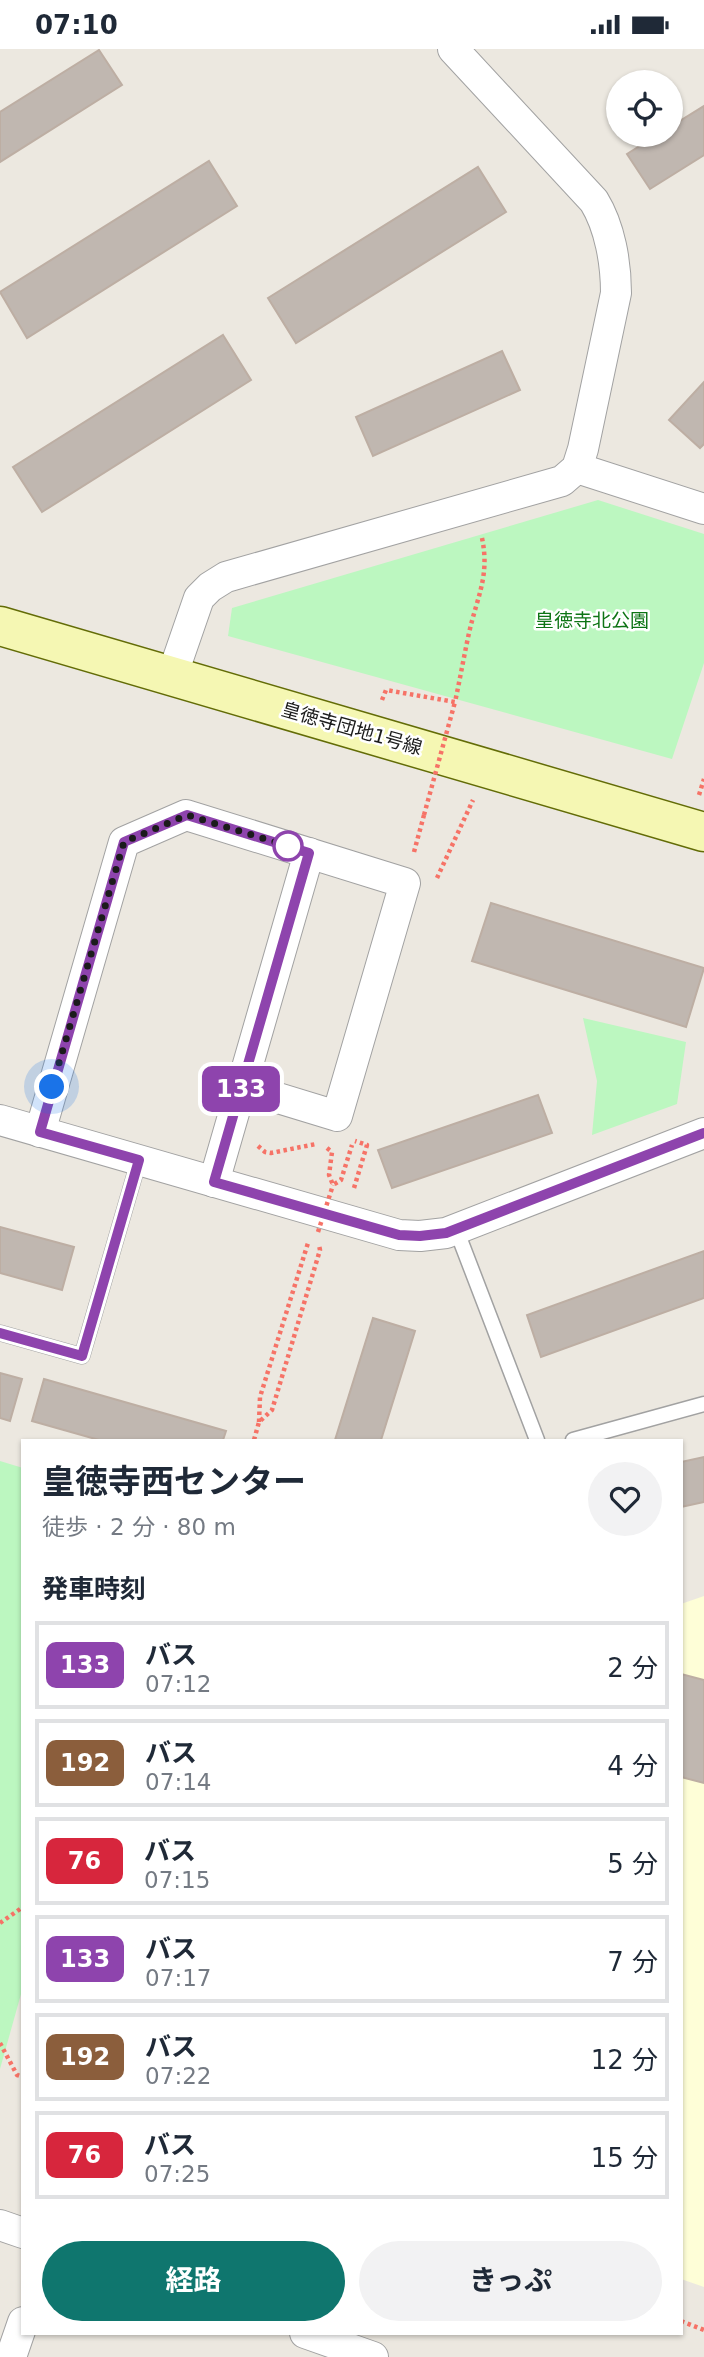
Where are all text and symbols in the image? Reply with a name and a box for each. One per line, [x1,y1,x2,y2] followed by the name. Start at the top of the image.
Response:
[35,10,118,40] text: 07:10
[606,70,683,147] map controls
[606,70,683,147] button: locate
[535,609,649,631] park label: 皇徳寺北公園
[279,697,425,759] street label: 皇徳寺団地1号線
[273,831,303,861] unlabelled marker
[201,1066,281,1112] line badge: 133
[34,1069,69,1104] your location
[216,1075,266,1103] text: 133
[42,1462,306,1501] text: 皇徳寺西センター
[588,1462,662,1536] button: heart
[42,1514,236,1540] text: 徒歩 · 2 分 · 80 m
[42,1574,146,1604] text: 発車時刻
[145,1640,197,1670] text: バス
[60,1651,110,1679] text: 133
[607,1653,658,1683] text: 2 分
[145,1671,211,1697] text: 07:12
[145,1738,197,1768] text: バス
[60,1749,110,1777] text: 192
[607,1751,658,1781] text: 4 分
[145,1769,211,1795] text: 07:14
[144,1836,196,1866] text: バス
[68,1847,101,1875] text: 76
[607,1849,658,1879] text: 5 分
[144,1867,210,1893] text: 07:15
[145,1934,197,1964] text: バス
[60,1945,110,1973] text: 133
[607,1947,658,1977] text: 7 分
[145,1965,211,1991] text: 07:17
[145,2032,197,2062] text: バス
[60,2043,110,2071] text: 192
[591,2045,658,2075] text: 12 分
[145,2063,211,2089] text: 07:22
[144,2130,196,2160] text: バス
[68,2141,101,2169] text: 76
[591,2143,658,2173] text: 15 分
[144,2161,210,2187] text: 07:25
[42,2241,345,2321] button: 経路
[359,2241,662,2321] button: きっぷ

